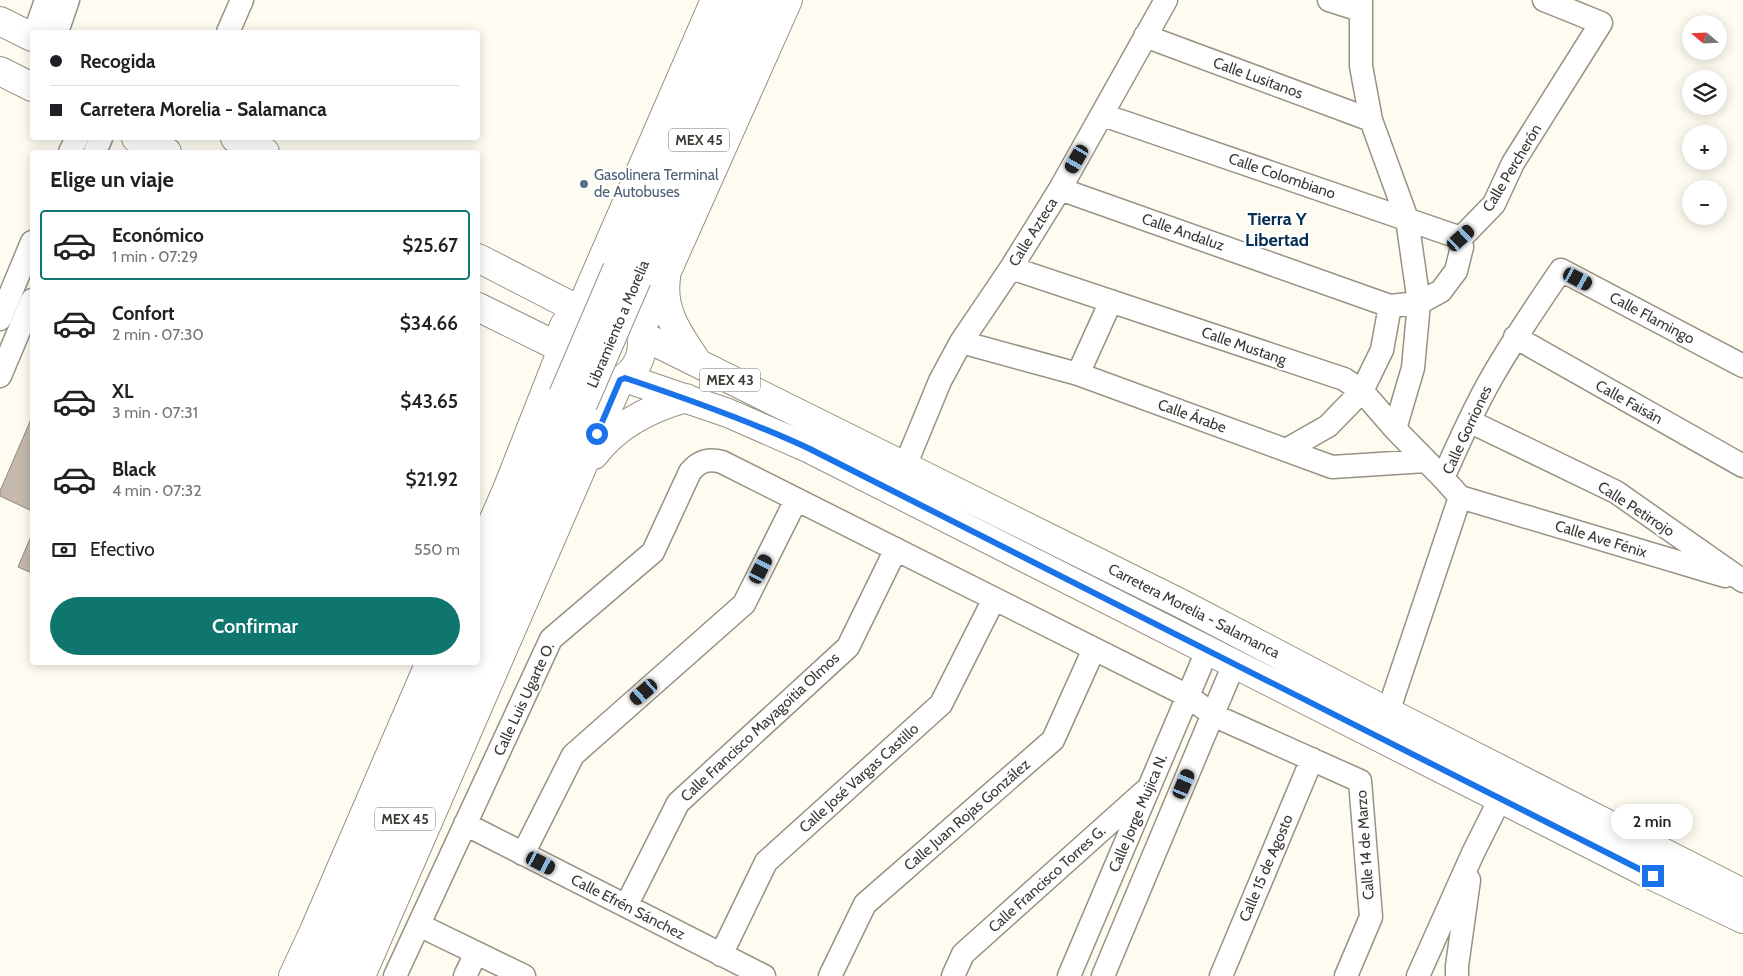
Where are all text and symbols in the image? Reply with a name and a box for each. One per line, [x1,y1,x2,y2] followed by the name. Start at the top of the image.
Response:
[1682,15,1728,60] north arrow
[1682,15,1727,225] map controls
[80,50,156,73] text: Recogida
[1211,53,1305,103] street label: Calle Lusitanos
[1682,70,1727,115] button: layers
[80,98,327,121] text: Carretera Morelia - Salamanca
[1479,121,1545,215] street label: Calle Percherón
[1682,125,1727,170] button: +
[669,128,729,152] road number: MEX 45
[1063,142,1090,176] car
[1226,149,1338,203] street label: Calle Colombiano
[50,166,174,193] text: Elige un viaje
[594,166,719,201] place label: Gasolinera Terminal de Autobuses
[578,178,590,190] marker: Gasolinera Terminal de Autobuses
[1682,180,1727,225] button: −
[1005,194,1062,270] street label: Calle Azteca
[1245,208,1309,251] district label: Tierra Y Libertad
[1139,209,1227,255] street label: Calle Andaluz
[1444,222,1477,254] car
[52,223,97,268] icon: car
[112,224,204,247] text: Económico
[402,234,458,257] text: $25.67
[112,247,198,266] text: 1 min · 07:29
[583,257,653,390] street label: Libramiento a Morelia
[1561,265,1594,293] car
[1606,288,1698,348] street label: Calle Flamingo
[52,301,97,346] icon: car
[112,302,175,325] text: Confort
[400,312,458,335] text: $34.66
[1199,323,1289,369] street label: Calle Mustang
[112,325,204,344] text: 2 min · 07:30
[700,368,760,392] road number: MEX 43
[1592,376,1666,428] street label: Calle Faisán
[52,379,97,424] icon: car
[112,380,133,403] text: XL
[1439,383,1495,477] street label: Calle Gorriones
[400,390,458,413] text: $43.65
[1155,394,1229,437] street label: Calle Árabe
[112,403,198,422] text: 3 min · 07:31
[586,423,608,445] route start
[52,457,97,502] icon: car
[112,458,156,481] text: Black
[406,468,458,491] text: $21.92
[1594,478,1678,540] street label: Calle Petirrojo
[112,481,202,500] text: 4 min · 07:32
[1553,516,1649,562] street label: Calle Ave Fénix
[50,536,78,564] icon: cash
[90,538,155,561] text: Efectivo
[414,540,460,559] text: 550 m
[747,552,774,586] car
[1105,560,1284,663] street label: Carretera Morelia - Salamanca
[50,597,460,655] button: Confirmar
[490,639,558,759] street label: Calle Luis Ugarte O.
[677,649,843,805] street label: Calle Francisco Mayagoitia Olmos
[627,676,660,708] car
[796,720,922,836] street label: Calle José Vargas Castillo
[1105,751,1171,875] street label: Calle Jorge Mujica N.
[900,755,1034,875] street label: Calle Juan Rojas González
[1171,767,1196,801] car
[1352,790,1378,900] street label: Calle 14 de Marzo
[1612,804,1694,838] callout: 2 min
[375,808,435,831] road number: MEX 45
[1235,812,1297,924] street label: Calle 15 de Agosto
[1633,812,1671,831] text: 2 min
[985,822,1109,936] street label: Calle Francisco Torres G.
[524,850,557,876] car
[1642,865,1664,887] route end
[568,870,688,944] street label: Calle Efrén Sánchez

